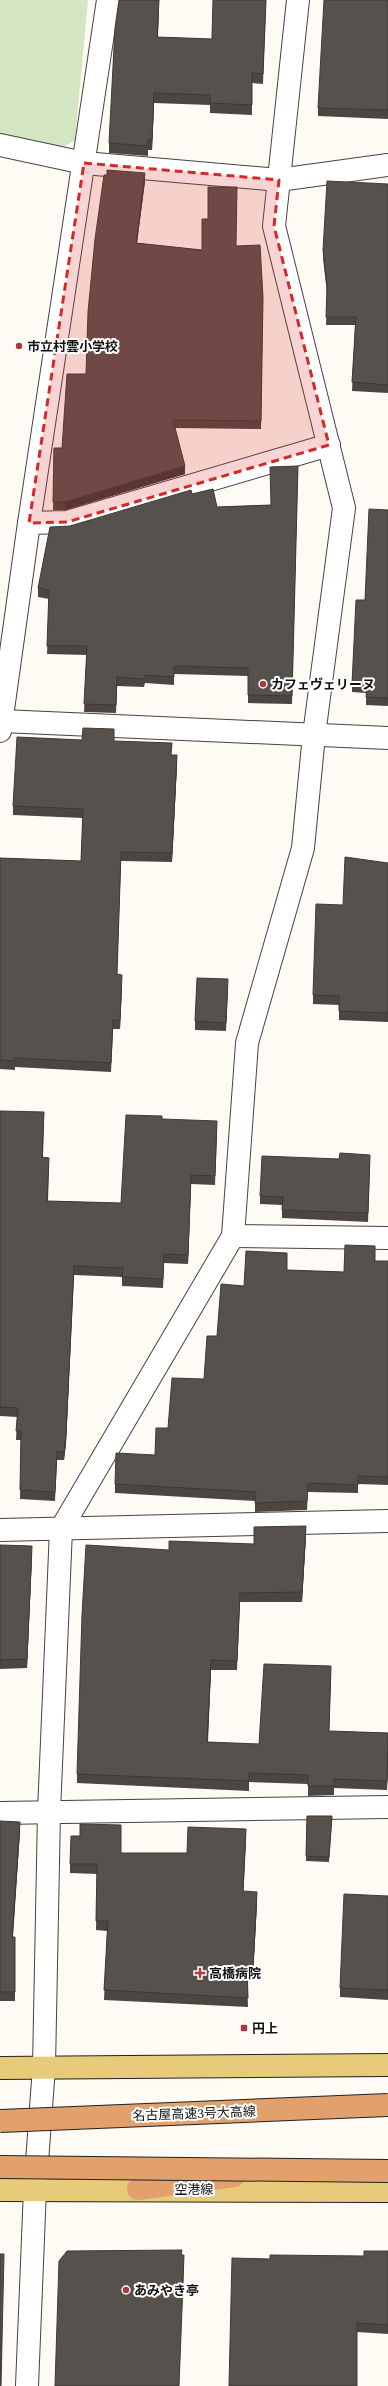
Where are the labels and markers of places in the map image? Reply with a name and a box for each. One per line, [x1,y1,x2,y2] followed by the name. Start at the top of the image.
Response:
[27,337,118,357] place label: 市立村雲小学校
[14,341,24,351] marker: 市立村雲小学校
[271,675,375,695] place label: カフェヴェリーヌ
[258,679,268,689] marker: カフェヴェリーヌ
[209,1964,261,1984] place label: 高橋病院
[194,1967,206,1979] marker: 高橋病院
[252,2019,278,2039] place label: 円上
[239,2023,249,2033] marker: 円上
[134,2281,199,2301] place label: あみやき亭
[121,2285,131,2295] marker: あみやき亭

